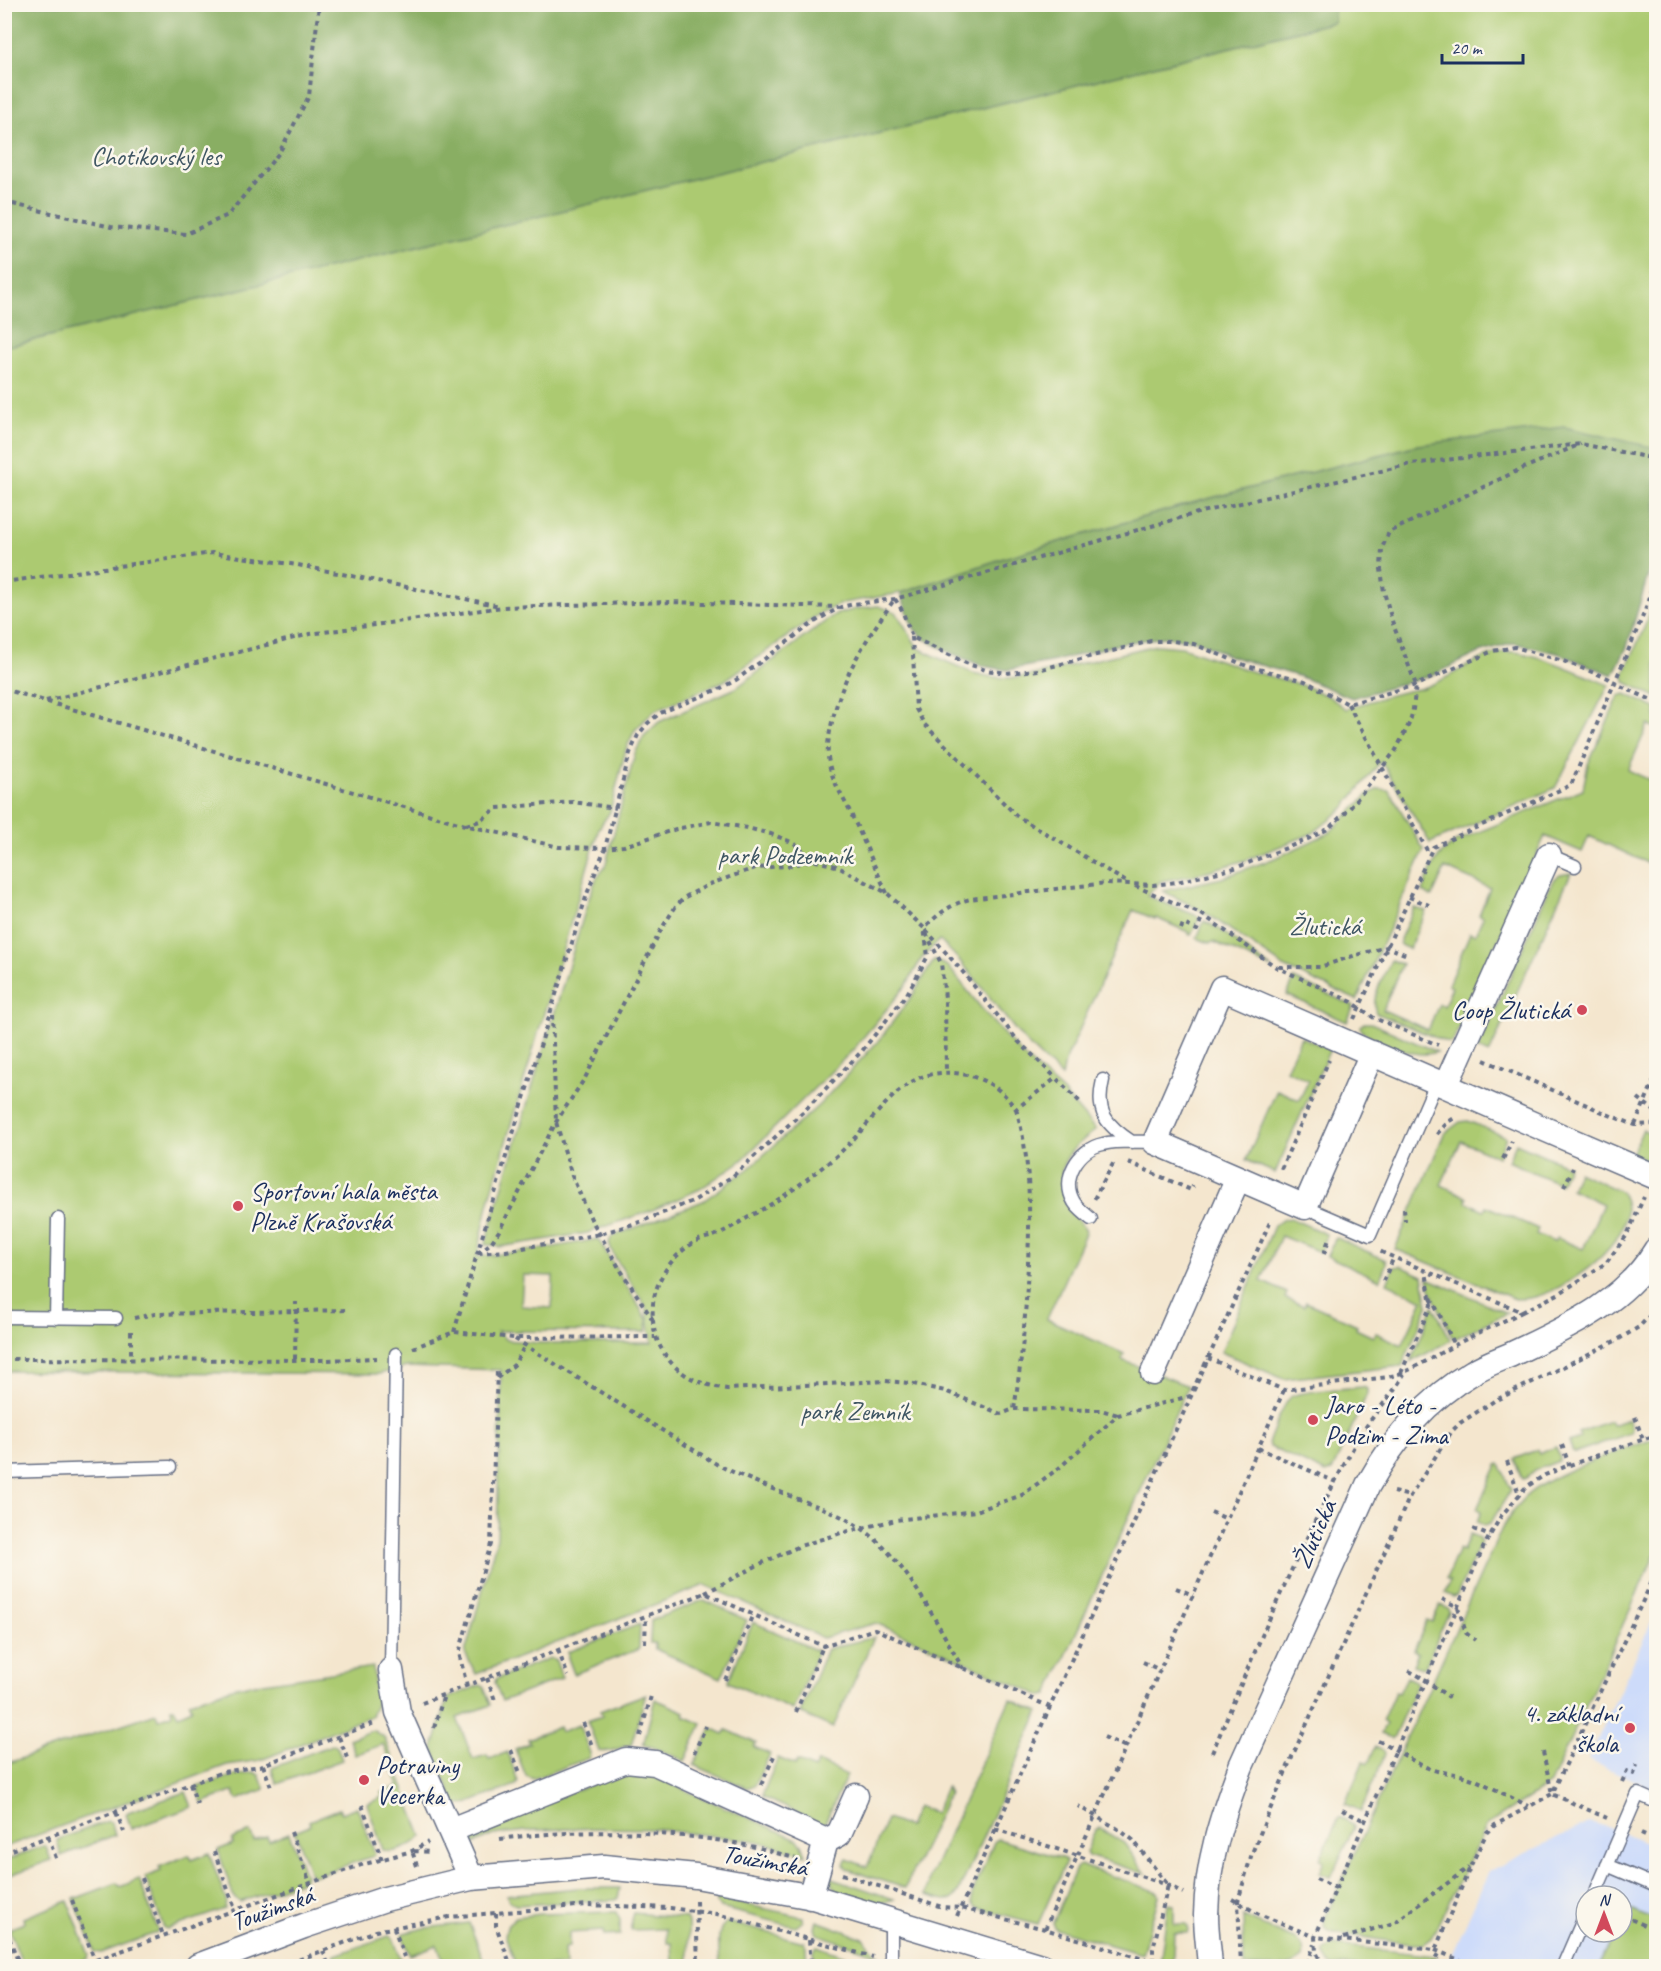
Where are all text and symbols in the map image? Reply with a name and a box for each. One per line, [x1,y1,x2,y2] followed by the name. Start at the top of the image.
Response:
[1442,27,1523,65] scale bar
[1451,37,1484,59] text: 20 m
[91,140,223,173] park label: Chotíkovský les
[718,839,855,872] park label: park Podzemník
[1289,910,1363,943] park label: Žlutická
[1452,994,1573,1027] place label: Coop Žlutická
[1575,1003,1589,1017] marker: Coop Žlutická
[250,1175,438,1238] place label: Sportovní hala města Plzně Krašovská
[231,1199,245,1213] marker: Sportovní hala města Plzně Krašovská
[1323,1389,1449,1452] place label: Jaro - Léto - Podzim - Zima
[801,1395,912,1428] park label: park Zemník
[1306,1413,1320,1427] marker: Jaro - Léto - Podzim - Zima
[1285,1492,1345,1574] street label: Žlutická
[1523,1697,1623,1760] place label: 4. základní škola
[1623,1721,1637,1735] marker: 4. základní škola
[376,1749,461,1812] place label: Potraviny Vecerka
[357,1773,371,1787] marker: Potraviny Vecerka
[720,1837,813,1885] street label: Toužimská
[226,1877,321,1939] street label: Toužimská
[1574,1884,1634,1944] north arrow
[1599,1890,1612,1910] text: N

